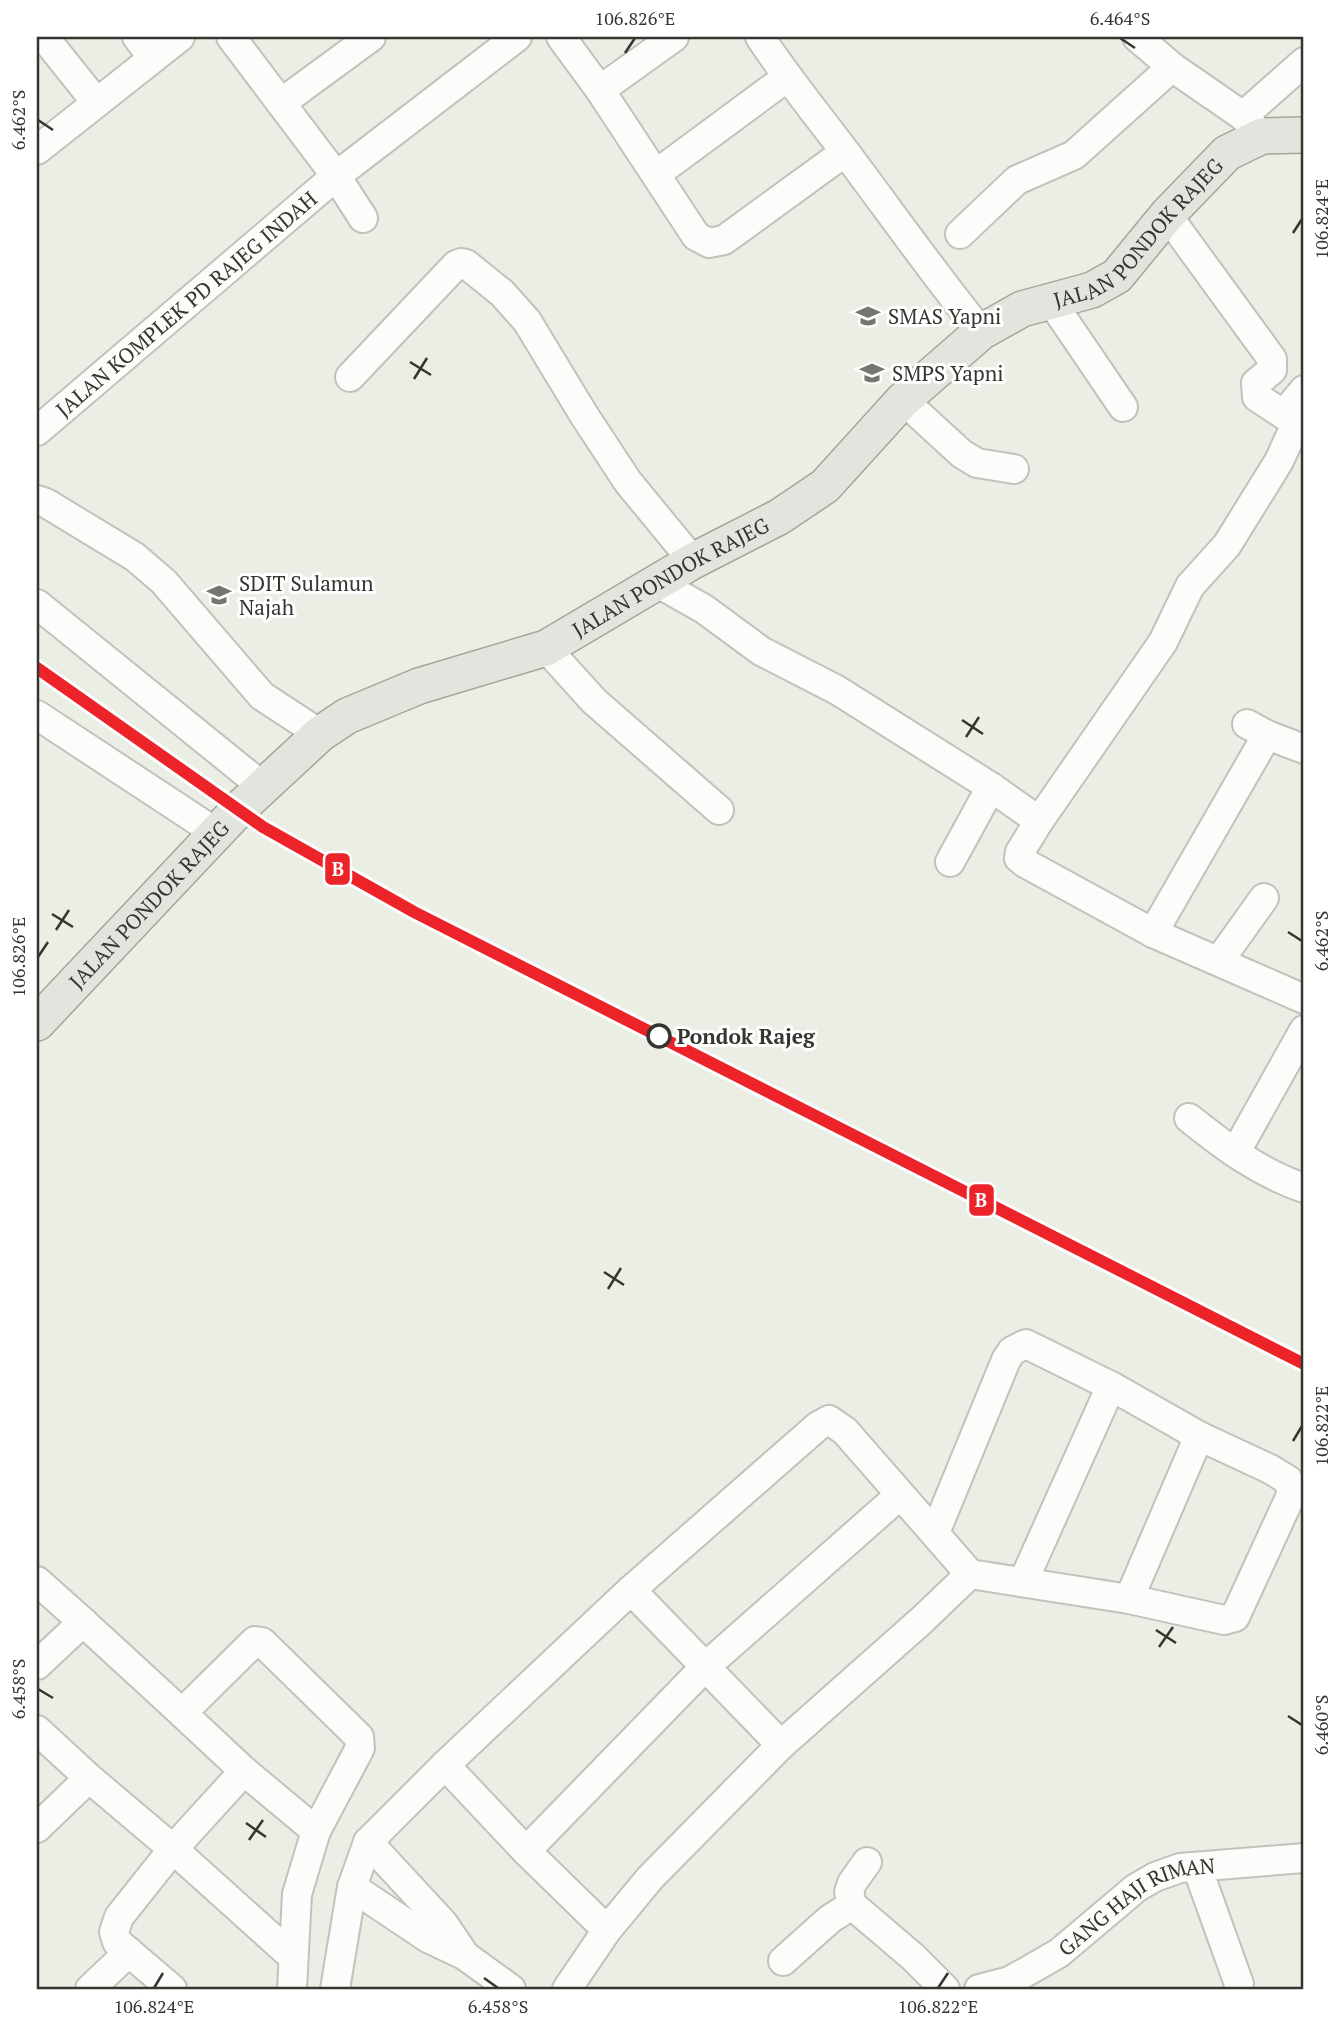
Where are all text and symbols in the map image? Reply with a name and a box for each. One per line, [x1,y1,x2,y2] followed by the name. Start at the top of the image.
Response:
[595,6,675,30] text: 106.826°E
[1090,6,1150,30] text: 6.464°S
[6,90,30,150] text: 6.462°S
[1050,151,1229,314] street label: JALAN PONDOK RAJEG
[1309,179,1333,259] text: 106.824°E
[50,185,323,423] street label: JALAN KOMPLEK PD RAJEG INDAH
[854,302,882,330] school or university icon: SMAS Yapni
[888,302,1001,330] place label: SMAS Yapni
[858,359,886,387] school or university icon: SMPS Yapni
[892,359,1003,387] place label: SMPS Yapni
[567,510,774,644] street label: JALAN PONDOK RAJEG
[239,569,374,621] place label: SDIT Sulamun Najah
[205,581,233,609] school or university icon: SDIT Sulamun Najah
[63,814,236,995] street label: JALAN PONDOK RAJEG
[324,852,351,886] line badge: B
[332,856,344,881] text: B
[1309,911,1333,971] text: 6.462°S
[6,917,30,997] text: 106.826°E
[677,1022,816,1050] place label: Pondok Rajeg
[647,1024,671,1048] marker: Pondok Rajeg
[968,1183,995,1217] line badge: B
[975,1187,987,1212] text: B
[1309,1386,1333,1466] text: 106.822°E
[6,1659,30,1719] text: 6.458°S
[1309,1695,1333,1755] text: 6.460°S
[1052,1851,1216,1962] street label: GANG HAJI RIMAN
[114,1994,194,2018] text: 106.824°E
[468,1994,528,2018] text: 6.458°S
[898,1994,978,2018] text: 106.822°E

